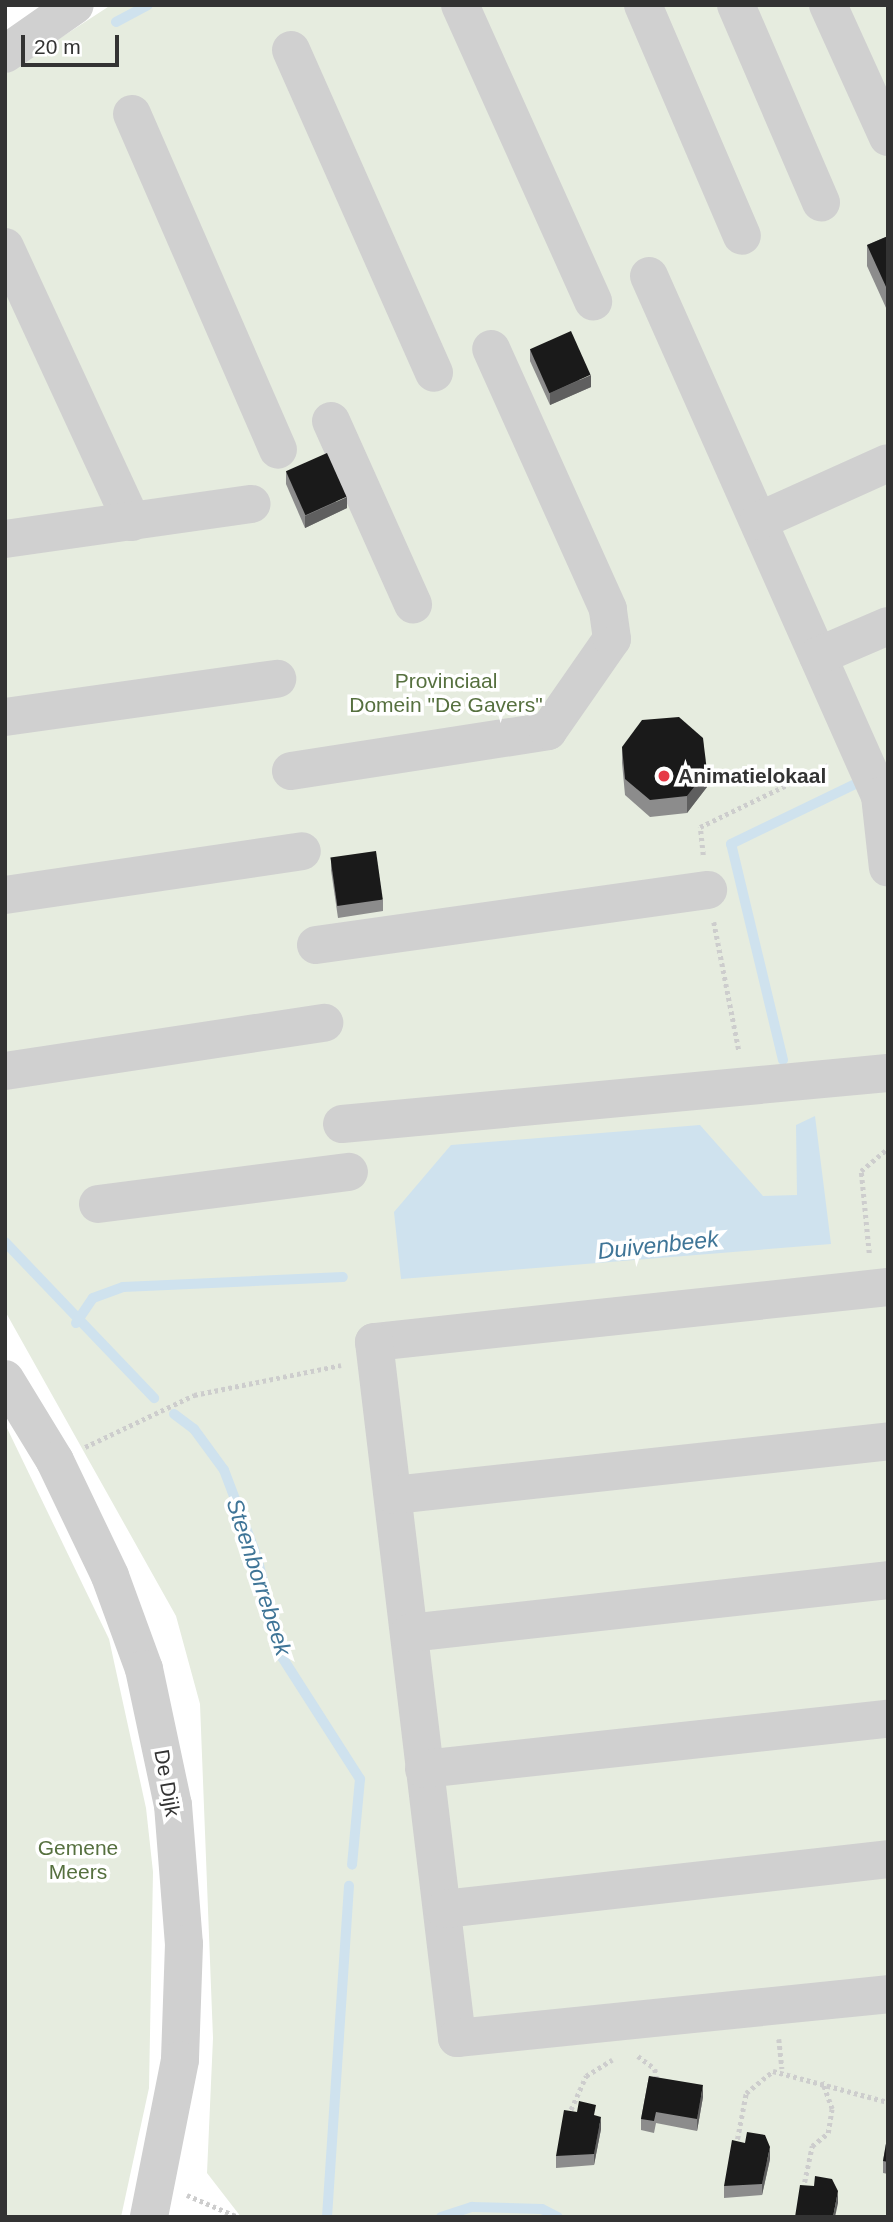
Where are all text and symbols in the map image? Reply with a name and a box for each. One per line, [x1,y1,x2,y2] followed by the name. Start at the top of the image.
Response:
[24,21,122,65] scale bar
[34,35,81,58] text: 20 m
[349,668,543,718] park label: Provinciaal Domein "De Gavers"
[678,763,826,789] place label: Animatielokaal
[656,768,672,784] marker: Animatielokaal
[596,1225,720,1265] water label: Duivenbeek
[221,1495,297,1659] water label: Steenborrebeek
[149,1747,185,1819] street label: De Dijk
[38,1835,118,1885] park label: Gemene Meers

